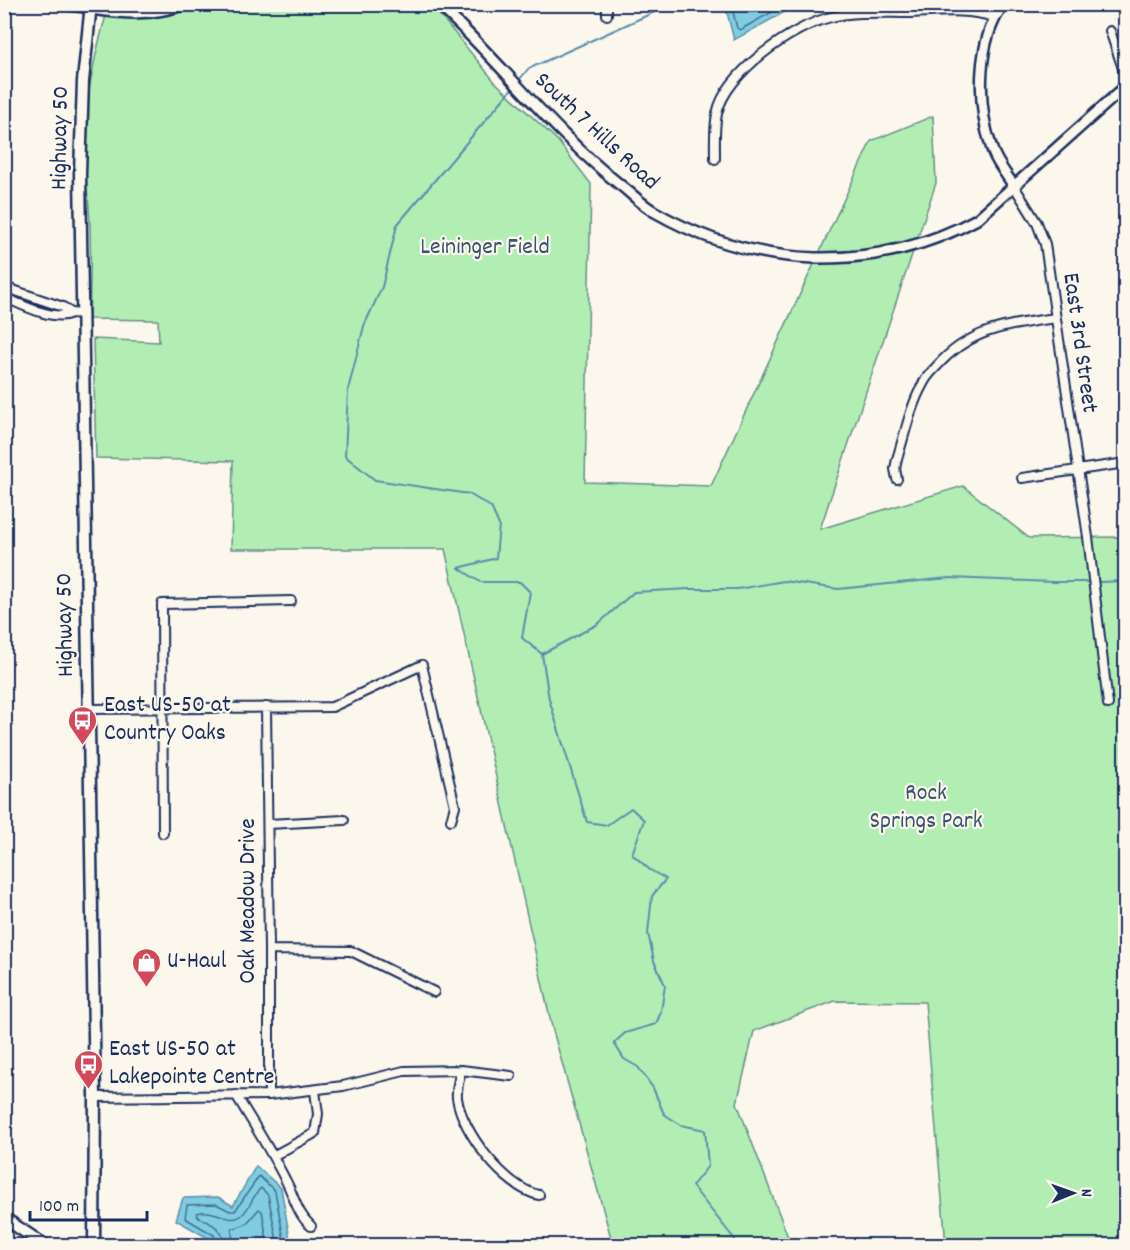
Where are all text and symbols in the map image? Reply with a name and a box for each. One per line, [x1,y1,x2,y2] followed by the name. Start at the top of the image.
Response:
[526,65,666,199] street label: South 7 Hills Road
[43,86,79,190] street label: Highway 50
[420,231,550,265] park label: Leininger Field
[1052,271,1106,415] street label: East 3rd Street
[48,573,84,677] street label: Highway 50
[104,689,231,751] place label: East US-50 at Country Oaks
[67,704,99,746] bus stop icon: East US-50 at Country Oaks
[869,777,983,839] park label: Rock Springs Park
[232,818,266,984] street label: Oak Meadow Drive
[167,945,227,979] place label: U-Haul
[130,946,162,988] shop icon: U-Haul
[109,1033,274,1095] place label: East US-50 at Lakepointe Centre
[72,1048,104,1090] bus stop icon: East US-50 at Lakepointe Centre
[1043,1163,1103,1223] north arrow
[30,1184,147,1222] scale bar
[1074,1189,1097,1197] text: N
[39,1195,79,1220] text: 100 m

